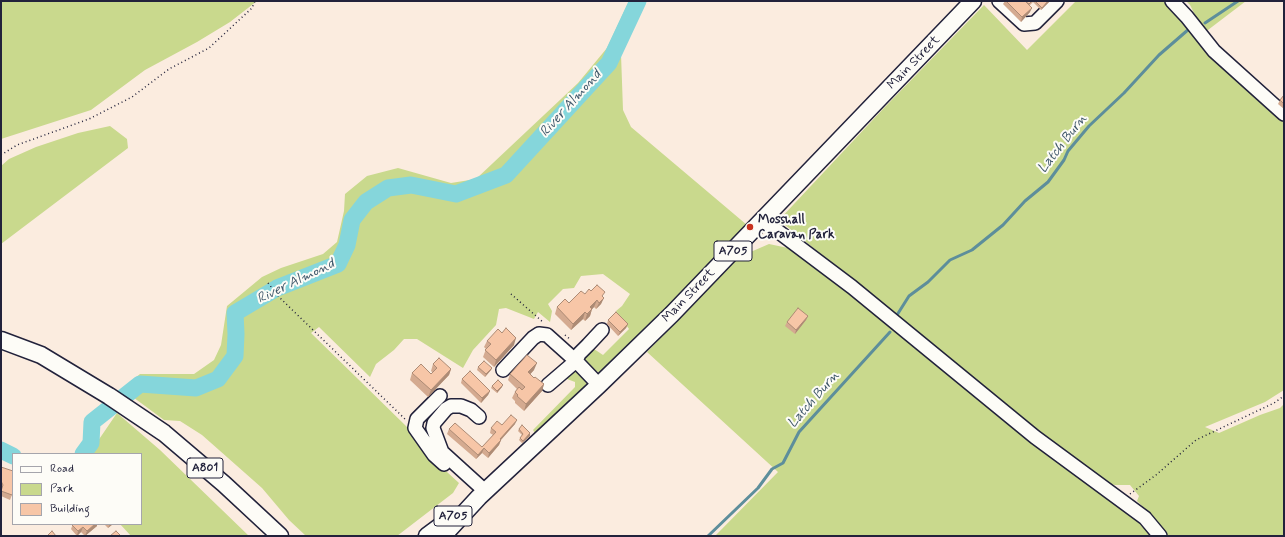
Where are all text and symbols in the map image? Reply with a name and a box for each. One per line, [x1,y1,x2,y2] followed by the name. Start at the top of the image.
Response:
[884,33,944,93] street label: Main Street
[537,67,605,141] water label: River Almond
[1035,111,1091,177] water label: Latch Burn
[758,212,834,243] place label: Mosshall Caravan Park
[745,222,755,232] marker: Mosshall Caravan Park
[714,241,752,261] road number: A705
[255,256,337,308] water label: River Almond
[659,266,719,326] street label: Main Street
[785,368,843,432] water label: Latch Burn
[12,453,142,525] legend
[187,458,223,478] road number: A801
[50,461,74,477] text: Road
[50,481,74,497] text: Park
[50,501,90,517] text: Building
[434,506,472,526] road number: A705

